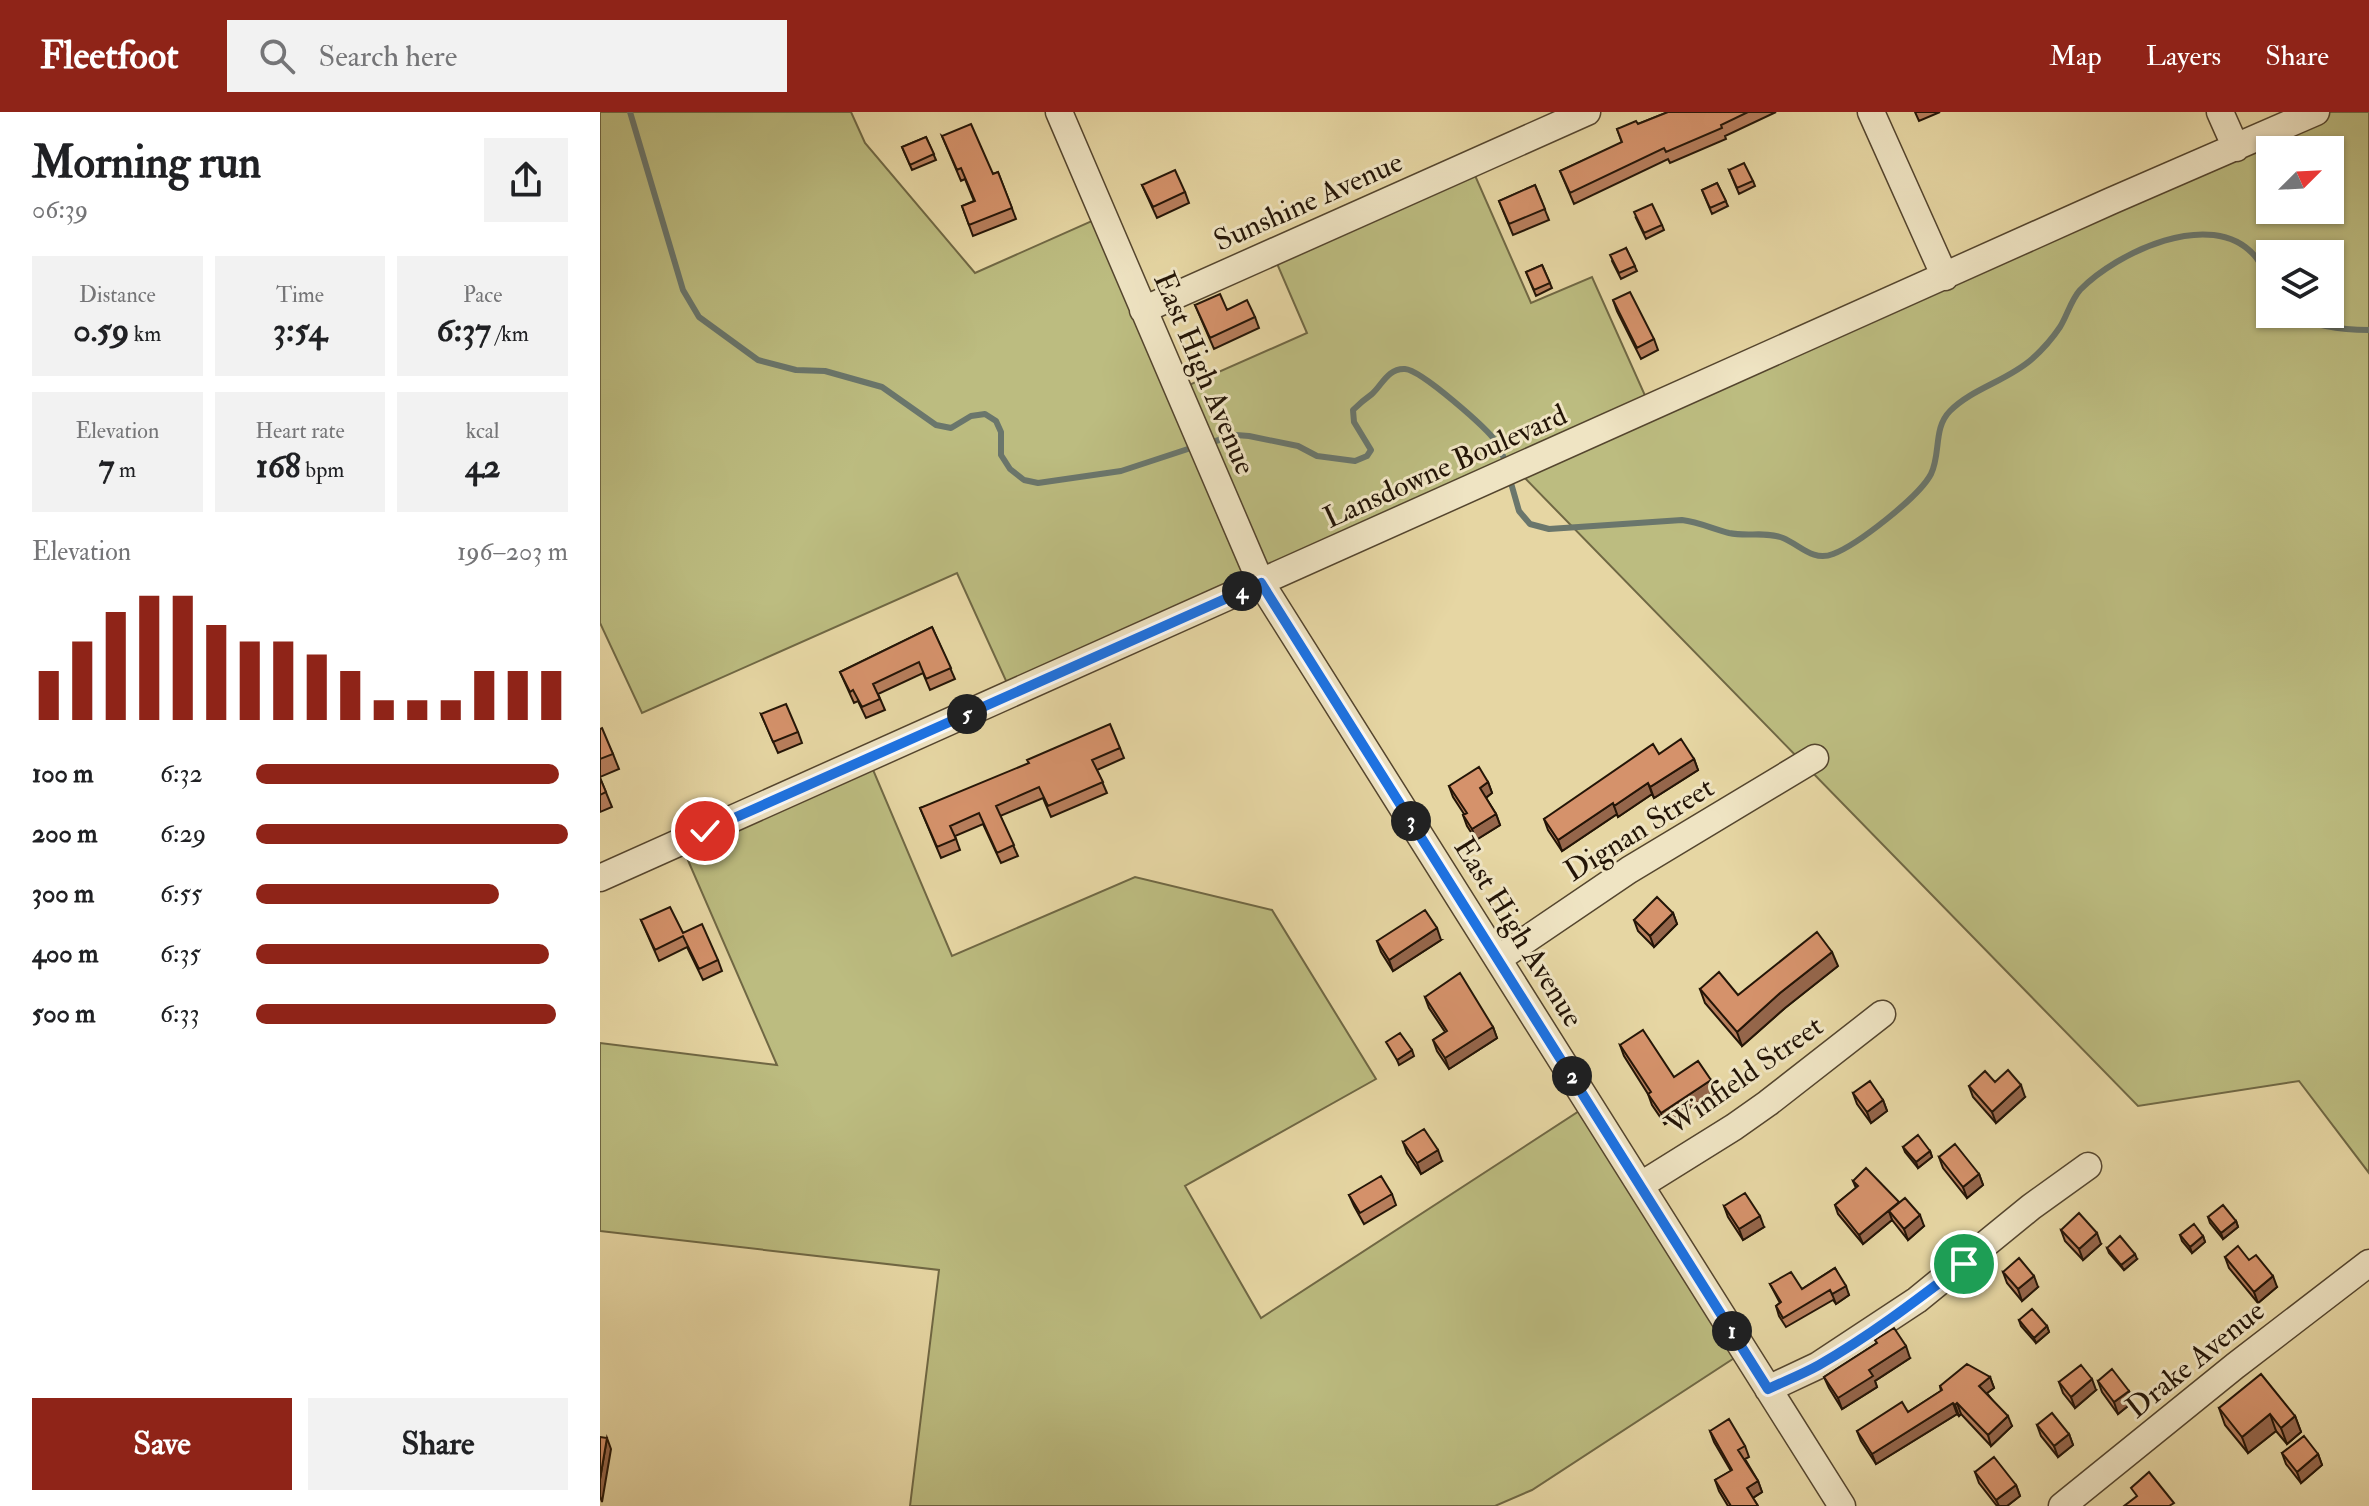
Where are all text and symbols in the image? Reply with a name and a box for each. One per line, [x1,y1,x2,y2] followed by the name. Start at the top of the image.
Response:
[227,20,787,92] search box
[40,32,179,80] text: Fleetfoot
[255,34,299,78] icon: search
[319,38,457,75] text: Search here
[2049,39,2102,74] text: Map
[2146,39,2221,74] text: Layers
[2265,39,2329,74] text: Share
[32,136,261,191] text: Morning run
[2256,136,2344,224] north arrow
[2256,136,2344,328] map controls
[484,138,568,222] button: share
[1208,143,1408,260] street label: Sunshine Avenue
[32,194,88,226] text: 06:39
[2256,240,2344,328] button: layers
[1145,266,1264,480] street label: East High Avenue
[79,281,156,309] text: Distance
[276,281,324,309] text: Time
[463,281,502,309] text: Pace
[73,309,129,352] text: 0.59
[273,309,327,352] text: 3:54
[437,309,491,352] text: 6:37
[129,320,161,348] text: km
[491,320,529,348] text: /km
[1318,396,1573,537] street label: Lansdowne Boulevard
[75,417,159,445] text: Elevation
[255,417,345,445] text: Heart rate
[466,417,500,445] text: kcal
[99,445,114,488] text: 7
[256,445,301,488] text: 168
[465,445,500,488] text: 42
[114,456,136,484] text: m
[301,456,344,484] text: bpm
[32,536,131,568] text: Elevation
[457,536,568,568] text: 196–203 m
[1222,571,1262,611] pin: 4
[1236,577,1248,605] text: 4
[947,694,987,734] pin: 5
[962,700,972,728] text: 5
[32,758,93,790] text: 100 m
[160,758,203,790] text: 6:32
[1558,769,1721,890] street label: Dignan Street
[671,797,739,865] pin
[1391,801,1431,841] pin: 3
[1407,807,1415,835] text: 3
[683,809,727,853] icon: check
[32,818,97,850] text: 200 m
[160,818,206,850] text: 6:29
[1446,831,1592,1034] street label: East High Avenue
[32,878,94,910] text: 300 m
[160,878,202,910] text: 6:55
[32,938,98,970] text: 400 m
[160,938,201,970] text: 6:35
[32,998,96,1030] text: 500 m
[160,998,200,1030] text: 6:33
[1658,1007,1830,1144] street label: Winfield Street
[1552,1056,1592,1096] pin: 2
[1566,1062,1578,1090] text: 2
[1930,1230,1998,1298] pin
[1942,1242,1986,1286] icon: arrive
[2119,1292,2272,1426] street label: Drake Avenue
[1712,1311,1752,1351] pin: 1
[1728,1317,1736,1345] text: 1
[32,1398,292,1490] button: Save
[308,1398,568,1490] button: Share

